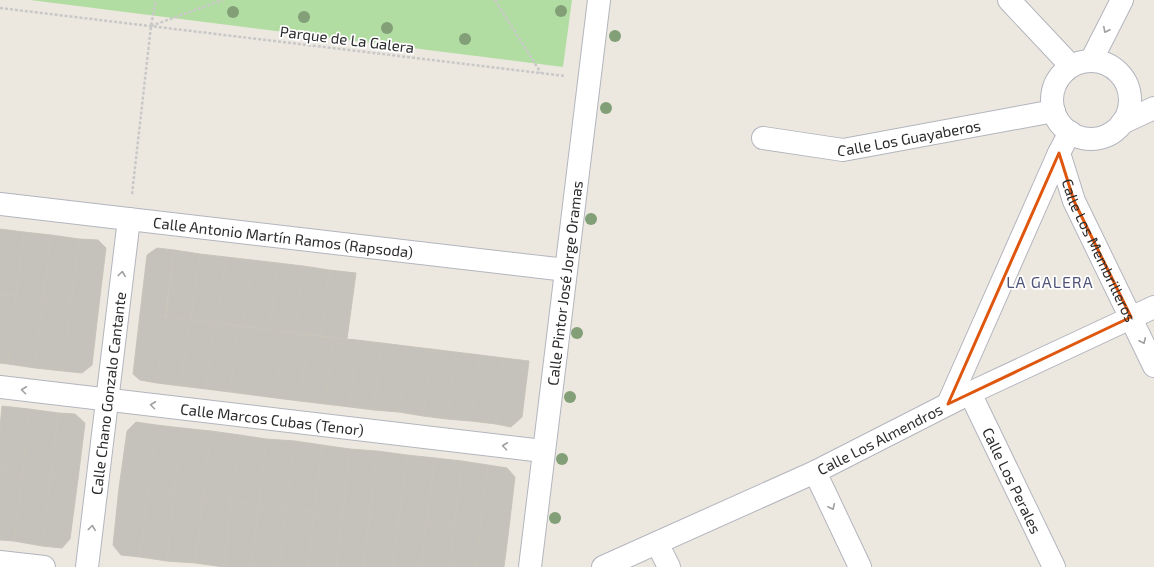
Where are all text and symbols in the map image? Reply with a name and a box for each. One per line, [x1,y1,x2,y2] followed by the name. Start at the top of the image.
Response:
[279,22,415,56] street label: Parque de La Galera
[1103,26,1111,33] one-way arrow
[836,116,982,159] street label: Calle Los Guayaberos
[1059,176,1140,325] street label: Calle Los Membrilleros
[543,180,586,387] street label: Calle Pintor José Jorge Oramas
[152,213,414,261] street label: Calle Antonio Martín Ramos (Rapsoda)
[118,271,127,277] one-way arrow
[1006,272,1094,291] district label: LA GALERA
[87,291,129,496] street label: Calle Chano Gonzalo Cantante
[1138,337,1146,345] one-way arrow
[21,386,27,395] one-way arrow
[179,399,365,439] street label: Calle Marcos Cubas (Tenor)
[814,400,945,478] street label: Calle Los Almendros
[150,401,156,410] one-way arrow
[979,424,1045,536] street label: Calle Los Perales
[502,442,508,451] one-way arrow
[827,503,835,510] one-way arrow
[87,525,96,531] one-way arrow

